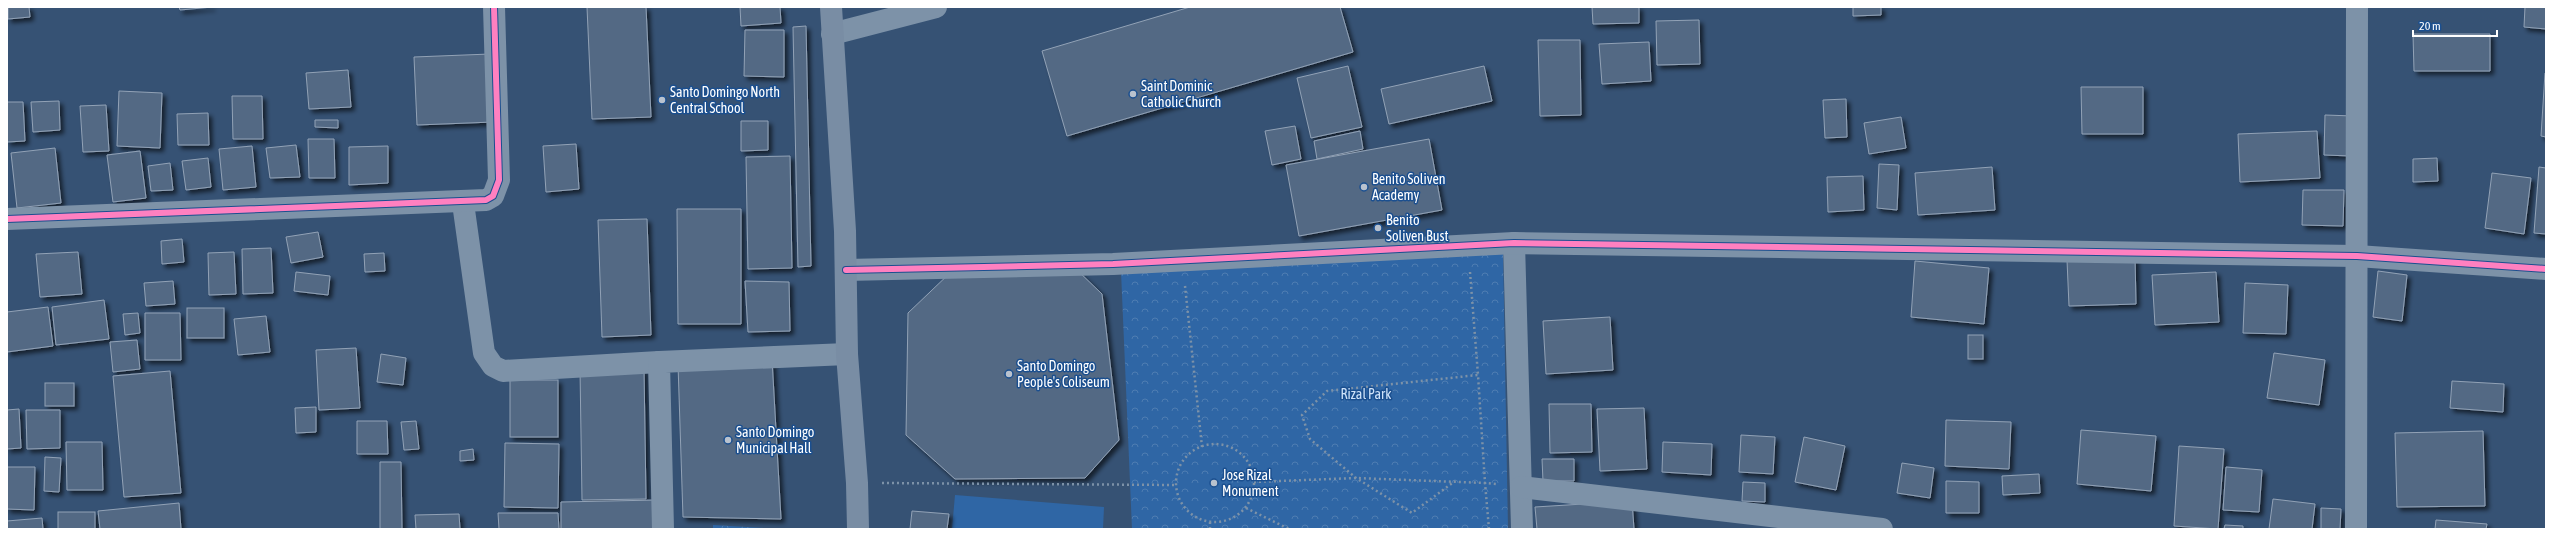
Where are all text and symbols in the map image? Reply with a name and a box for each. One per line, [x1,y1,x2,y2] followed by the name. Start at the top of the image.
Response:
[2413,12,2497,38] scale bar
[2419,19,2441,33] text: 20 m
[1141,78,1221,110] place label: Saint Dominic Catholic Church
[670,84,780,116] place label: Santo Domingo North Central School
[1128,89,1138,99] marker: Saint Dominic Catholic Church
[657,95,667,105] marker: Santo Domingo North Central School
[1372,171,1446,203] place label: Benito Soliven Academy
[1359,182,1369,192] marker: Benito Soliven Academy
[1386,212,1448,244] place label: Benito Soliven Bust
[1373,223,1383,233] marker: Benito Soliven Bust
[1017,358,1110,390] place label: Santo Domingo People's Coliseum
[1004,369,1014,379] marker: Santo Domingo People's Coliseum
[1341,386,1391,402] park label: Rizal Park
[736,424,814,456] place label: Santo Domingo Municipal Hall
[723,435,733,445] marker: Santo Domingo Municipal Hall
[1222,467,1279,499] place label: Jose Rizal Monument
[1209,478,1219,488] marker: Jose Rizal Monument

